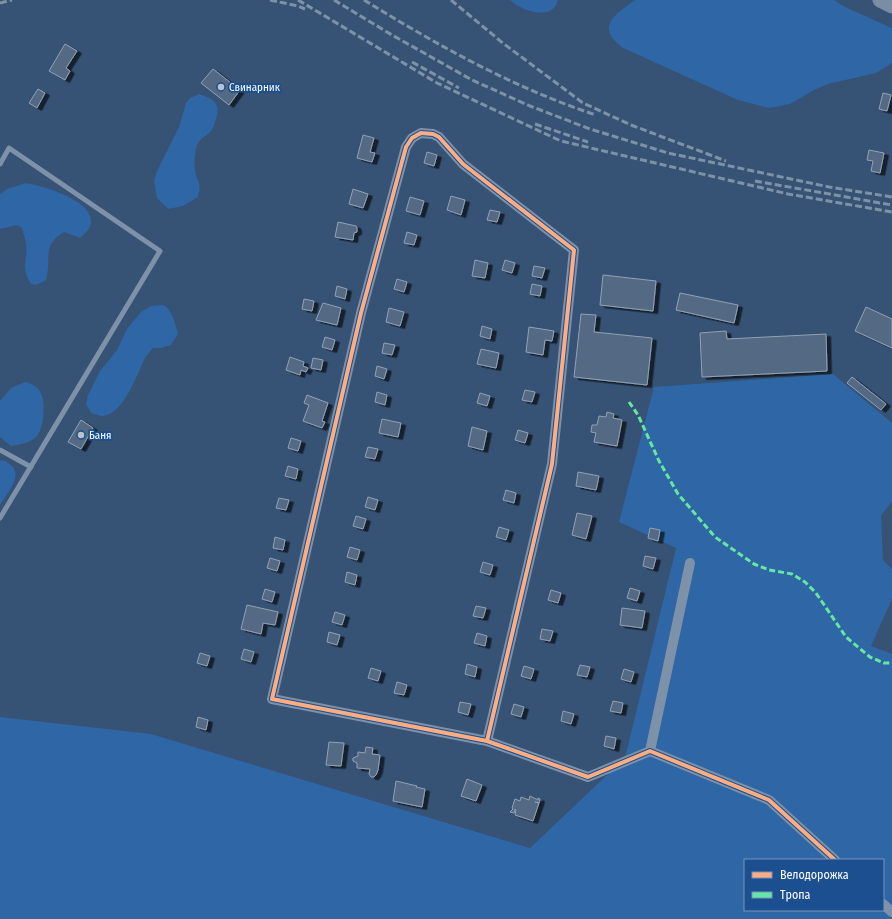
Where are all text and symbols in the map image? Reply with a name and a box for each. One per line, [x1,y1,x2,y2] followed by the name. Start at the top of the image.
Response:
[229,81,281,94] place label: Свинарник
[216,82,226,92] marker: Свинарник
[89,429,111,442] place label: Баня
[76,430,86,440] marker: Баня
[744,859,884,911] legend
[780,868,849,882] text: Велодорожка
[780,888,811,902] text: Тропа

